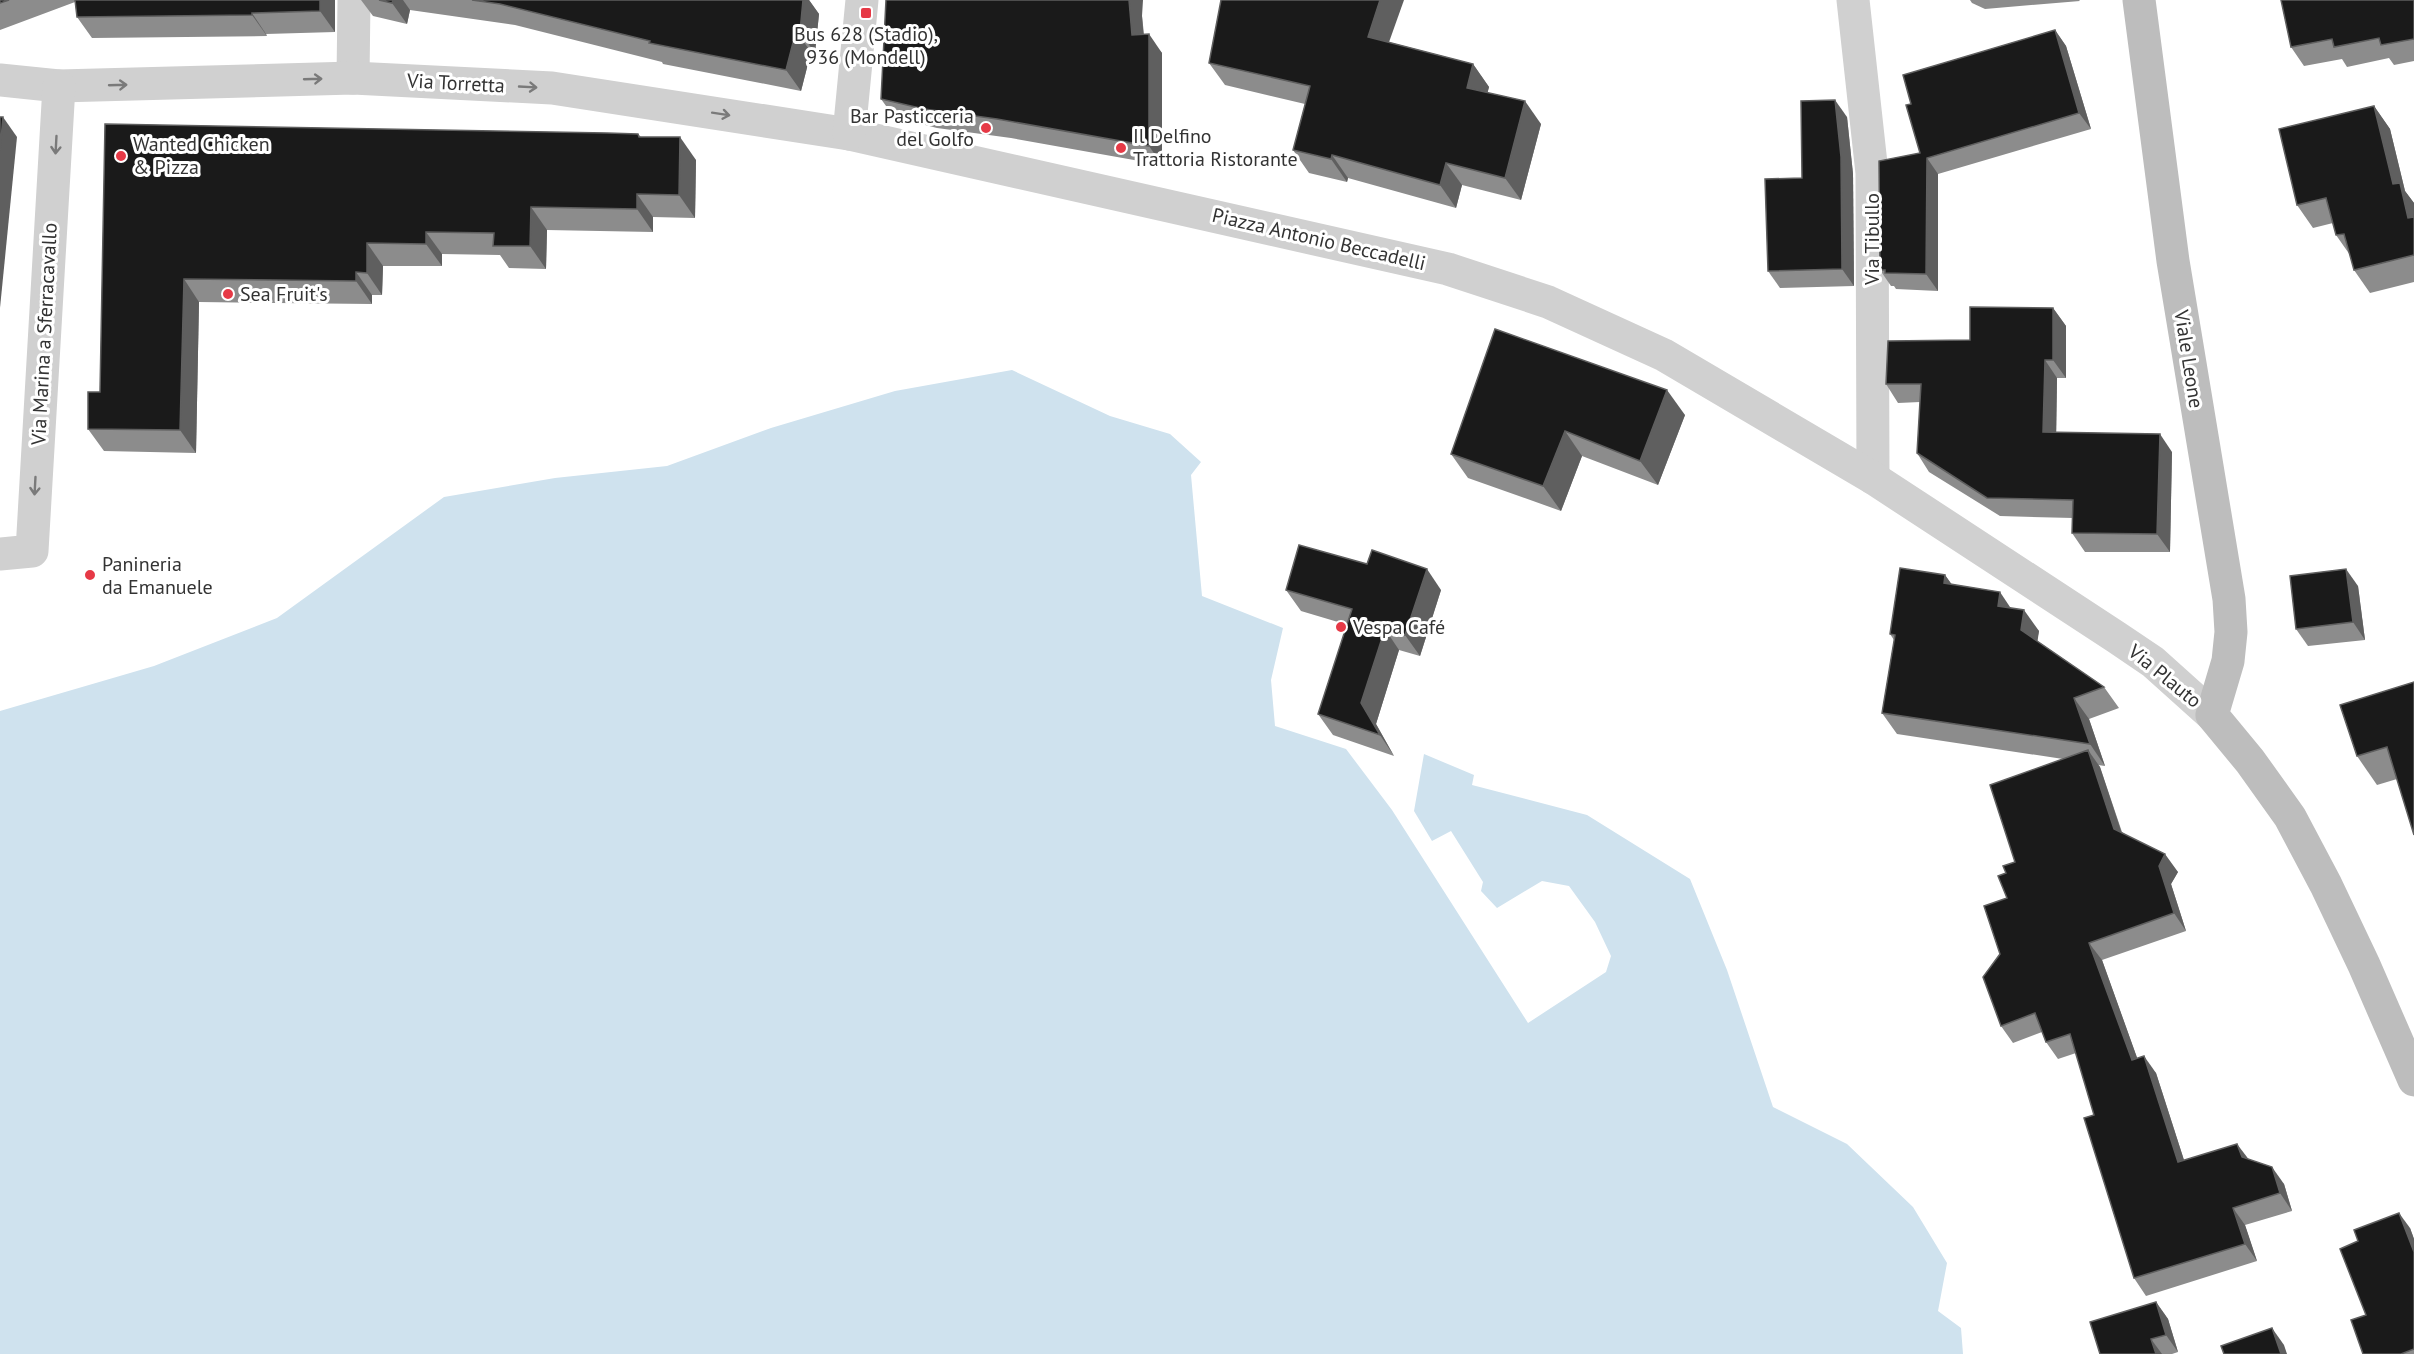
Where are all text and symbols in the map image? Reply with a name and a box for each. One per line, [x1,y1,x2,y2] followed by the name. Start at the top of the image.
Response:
[859,6,873,20] marker: Bus 628 (Stadio), 936 (Mondell)
[794,21,938,70] place label: Bus 628 (Stadio), 936 (Mondell)
[405,67,506,99] street label: Via Torretta
[302,74,322,85] one-way arrow
[107,79,127,90] one-way arrow
[518,81,538,92] one-way arrow
[850,103,974,152] place label: Bar Pasticceria del Golfo
[711,109,731,120] one-way arrow
[979,121,993,135] marker: Bar Pasticceria del Golfo
[1133,123,1298,172] place label: Il Delfino Trattoria Ristorante
[133,131,270,180] place label: Wanted Chicken & Pizza
[50,134,61,154] one-way arrow
[1114,141,1128,155] marker: Il Delfino Trattoria Ristorante
[114,149,128,163] marker: Wanted Chicken & Pizza
[1859,193,1885,286] street label: Via Tibullo
[1210,202,1428,276] street label: Piazza Antonio Beccadelli
[25,222,63,447] street label: Via Marina a Sferracavallo
[240,281,328,307] place label: Sea Fruit's
[221,287,235,301] marker: Sea Fruit's
[2168,307,2210,410] street label: Viale Leone
[30,475,41,495] one-way arrow
[102,551,213,600] place label: Panineria da Emanuele
[83,568,97,582] marker: Panineria da Emanuele
[1352,614,1445,640] place label: Vespa Café
[1334,620,1348,634] marker: Vespa Café
[2122,638,2207,713] street label: Via Plauto

